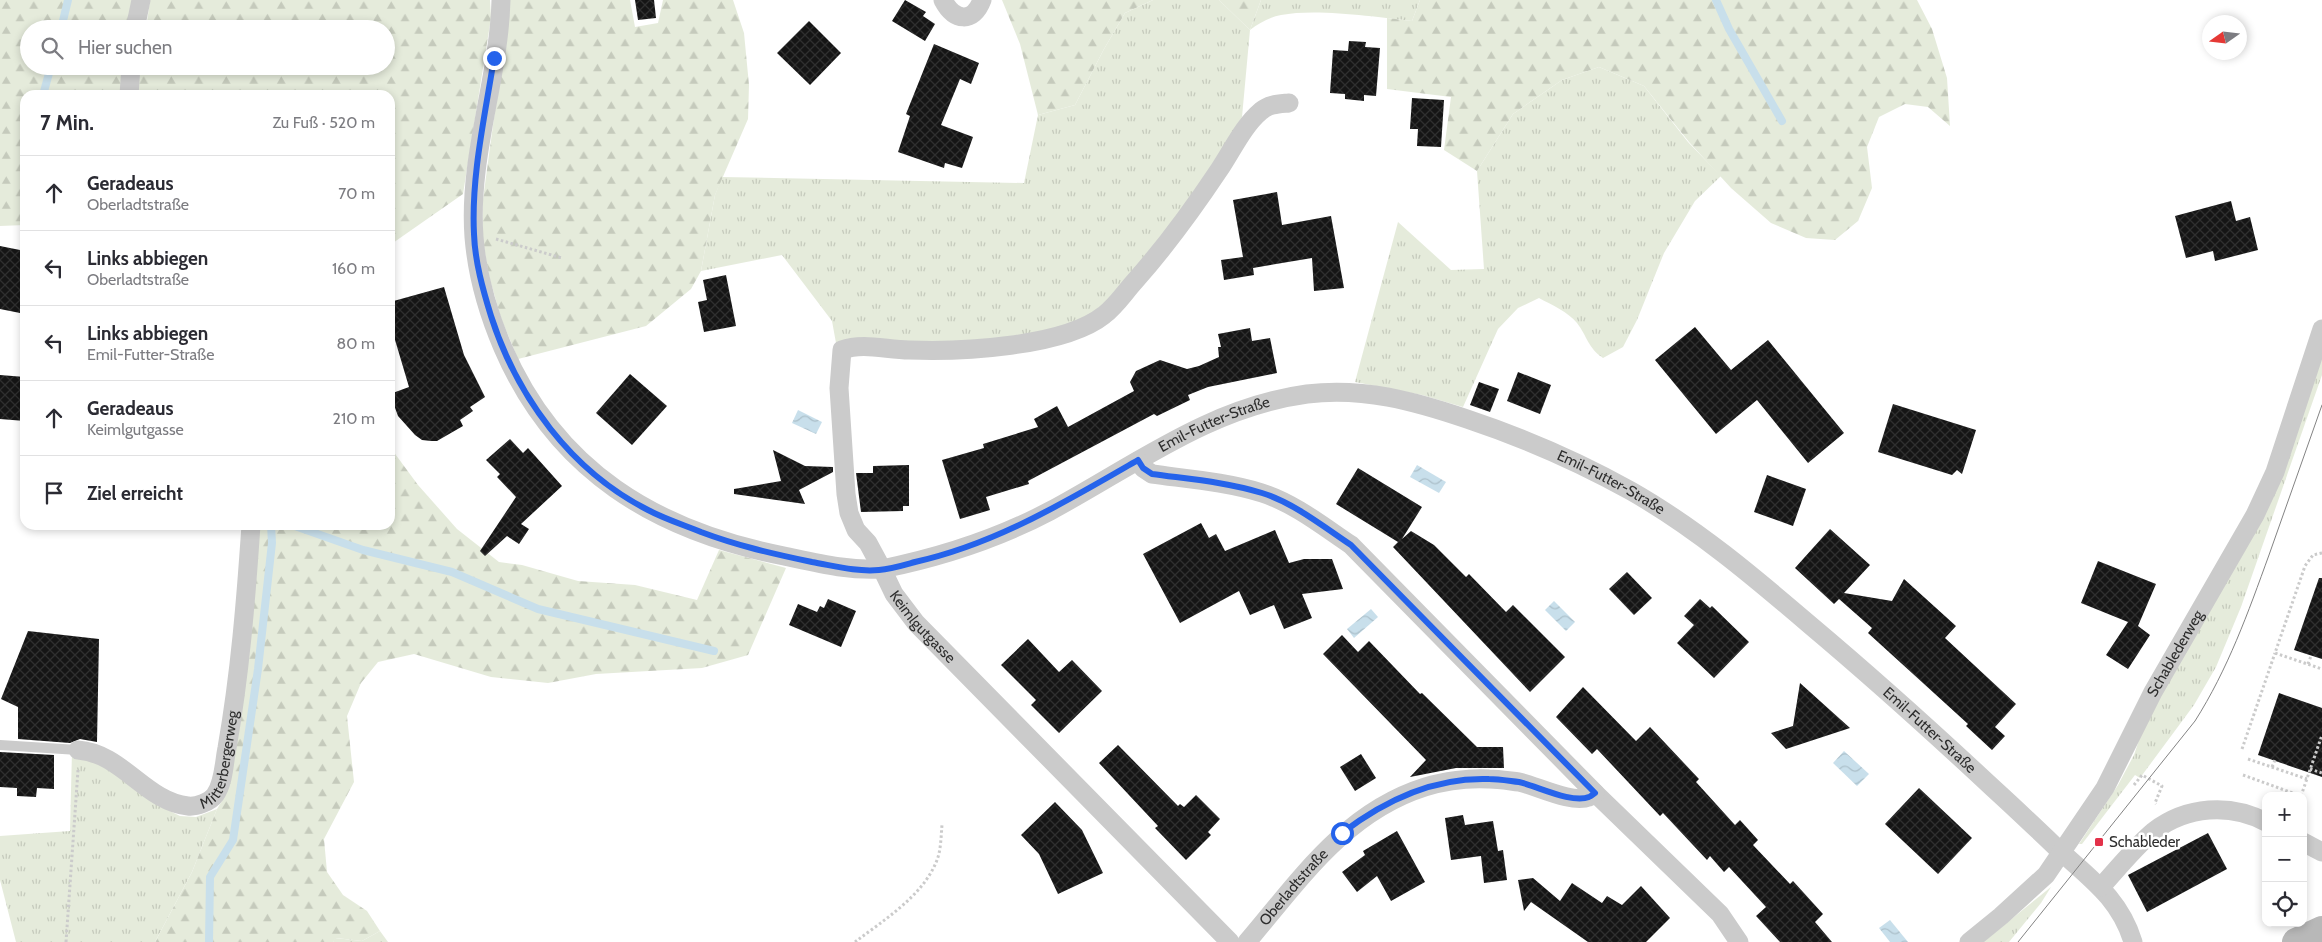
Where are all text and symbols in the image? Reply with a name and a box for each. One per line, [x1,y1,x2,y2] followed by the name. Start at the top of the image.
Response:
[2202,15,2247,60] north arrow
[20,20,395,75] search box
[38,34,66,62] icon: search
[78,36,172,59] text: Hier suchen
[483,47,506,70] route end
[40,110,94,135] text: 7 Min.
[273,113,375,132] text: Zu Fuß · 520 m
[87,172,173,195] text: Geradeaus
[40,179,68,207] icon: ahead
[338,184,375,203] text: 70 m
[87,195,189,214] text: Oberladtstraße
[87,247,208,270] text: Links abbiegen
[40,254,68,282] icon: left
[332,259,375,278] text: 160 m
[87,270,189,289] text: Oberladtstraße
[87,322,208,345] text: Links abbiegen
[40,329,68,357] icon: left
[337,334,375,353] text: 80 m
[87,345,215,364] text: Emil-Futter-Straße
[1155,393,1272,456] street label: Emil-Futter-Straße
[87,397,173,420] text: Geradeaus
[40,404,68,432] icon: ahead
[333,409,375,428] text: 210 m
[87,420,184,439] text: Keimlgutgasse
[1554,446,1669,518] street label: Emil-Futter-Straße
[40,479,68,507] icon: arrive
[87,482,183,505] text: Ziel erreicht
[886,587,959,667] street label: Keimlgutgasse
[2143,606,2208,700] street label: Schablederweg
[1879,683,1980,777] street label: Emil-Futter-Straße
[197,709,242,813] street label: Mitterbergerweg
[2262,792,2307,927] map controls
[2262,792,2307,837] button: +
[1331,822,1354,845] route start
[2109,833,2180,851] place label: Schableder
[2093,836,2105,848] marker: Schableder
[2262,837,2307,882] button: −
[1256,845,1332,929] street label: Oberladtstraße
[2262,882,2307,927] button: locate

